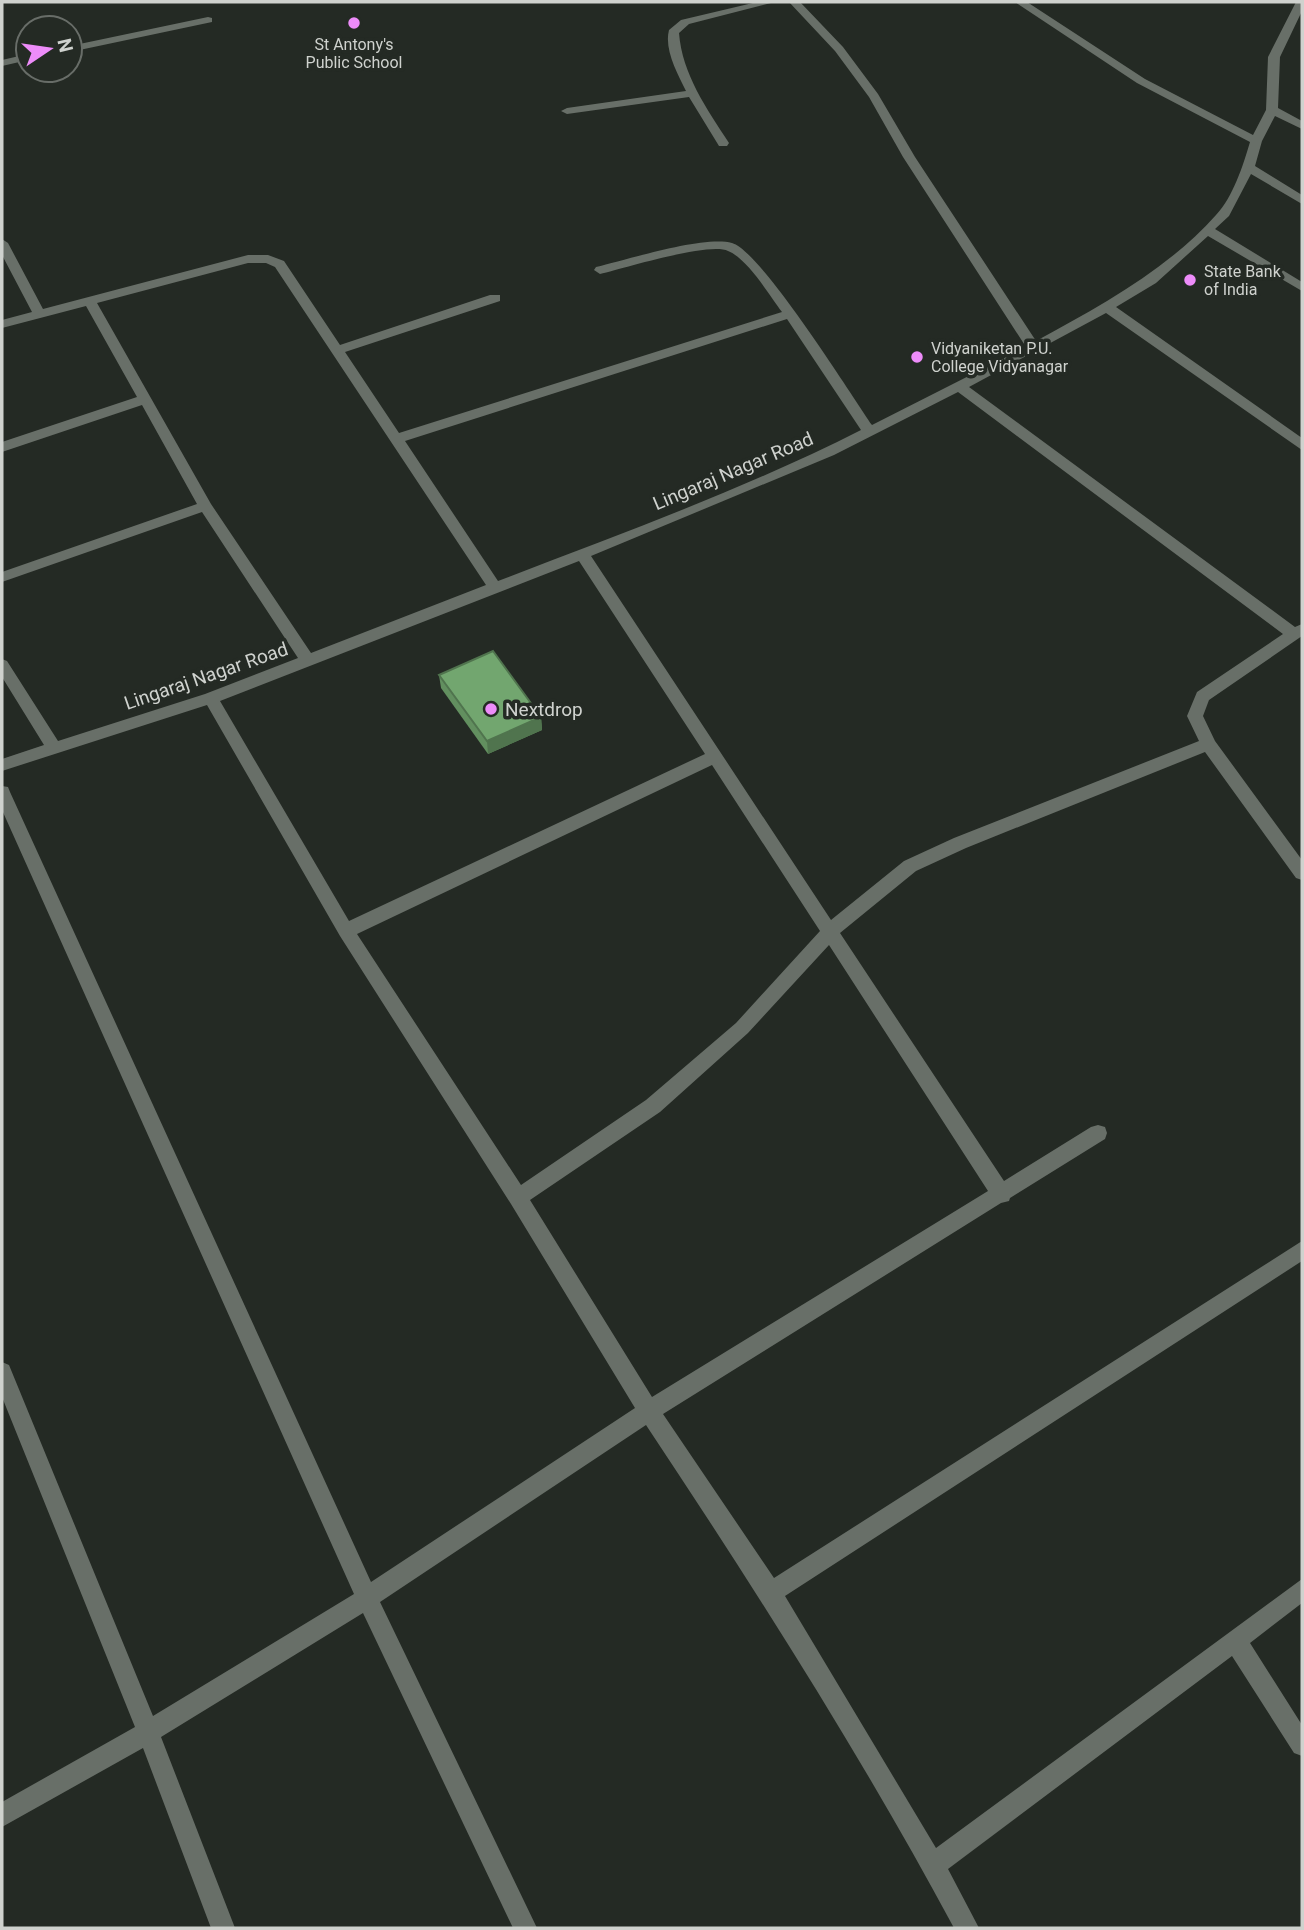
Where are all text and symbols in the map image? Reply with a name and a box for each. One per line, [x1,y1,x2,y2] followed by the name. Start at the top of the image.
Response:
[14,14,84,84] north arrow
[346,15,362,31] marker: St Antony's Public School
[306,35,402,72] place label: St Antony's Public School
[52,36,78,54] text: N
[1204,262,1282,299] place label: State Bank of India
[1182,272,1198,288] marker: State Bank of India
[931,339,1069,376] place label: Vidyaniketan P.U. College Vidyanagar
[909,349,925,365] marker: Vidyaniketan P.U. College Vidyanagar
[650,427,816,515] street label: Lingaraj Nagar Road
[121,637,291,715] street label: Lingaraj Nagar Road
[505,698,583,721] place label: Nextdrop
[483,701,499,717] marker: Nextdrop

